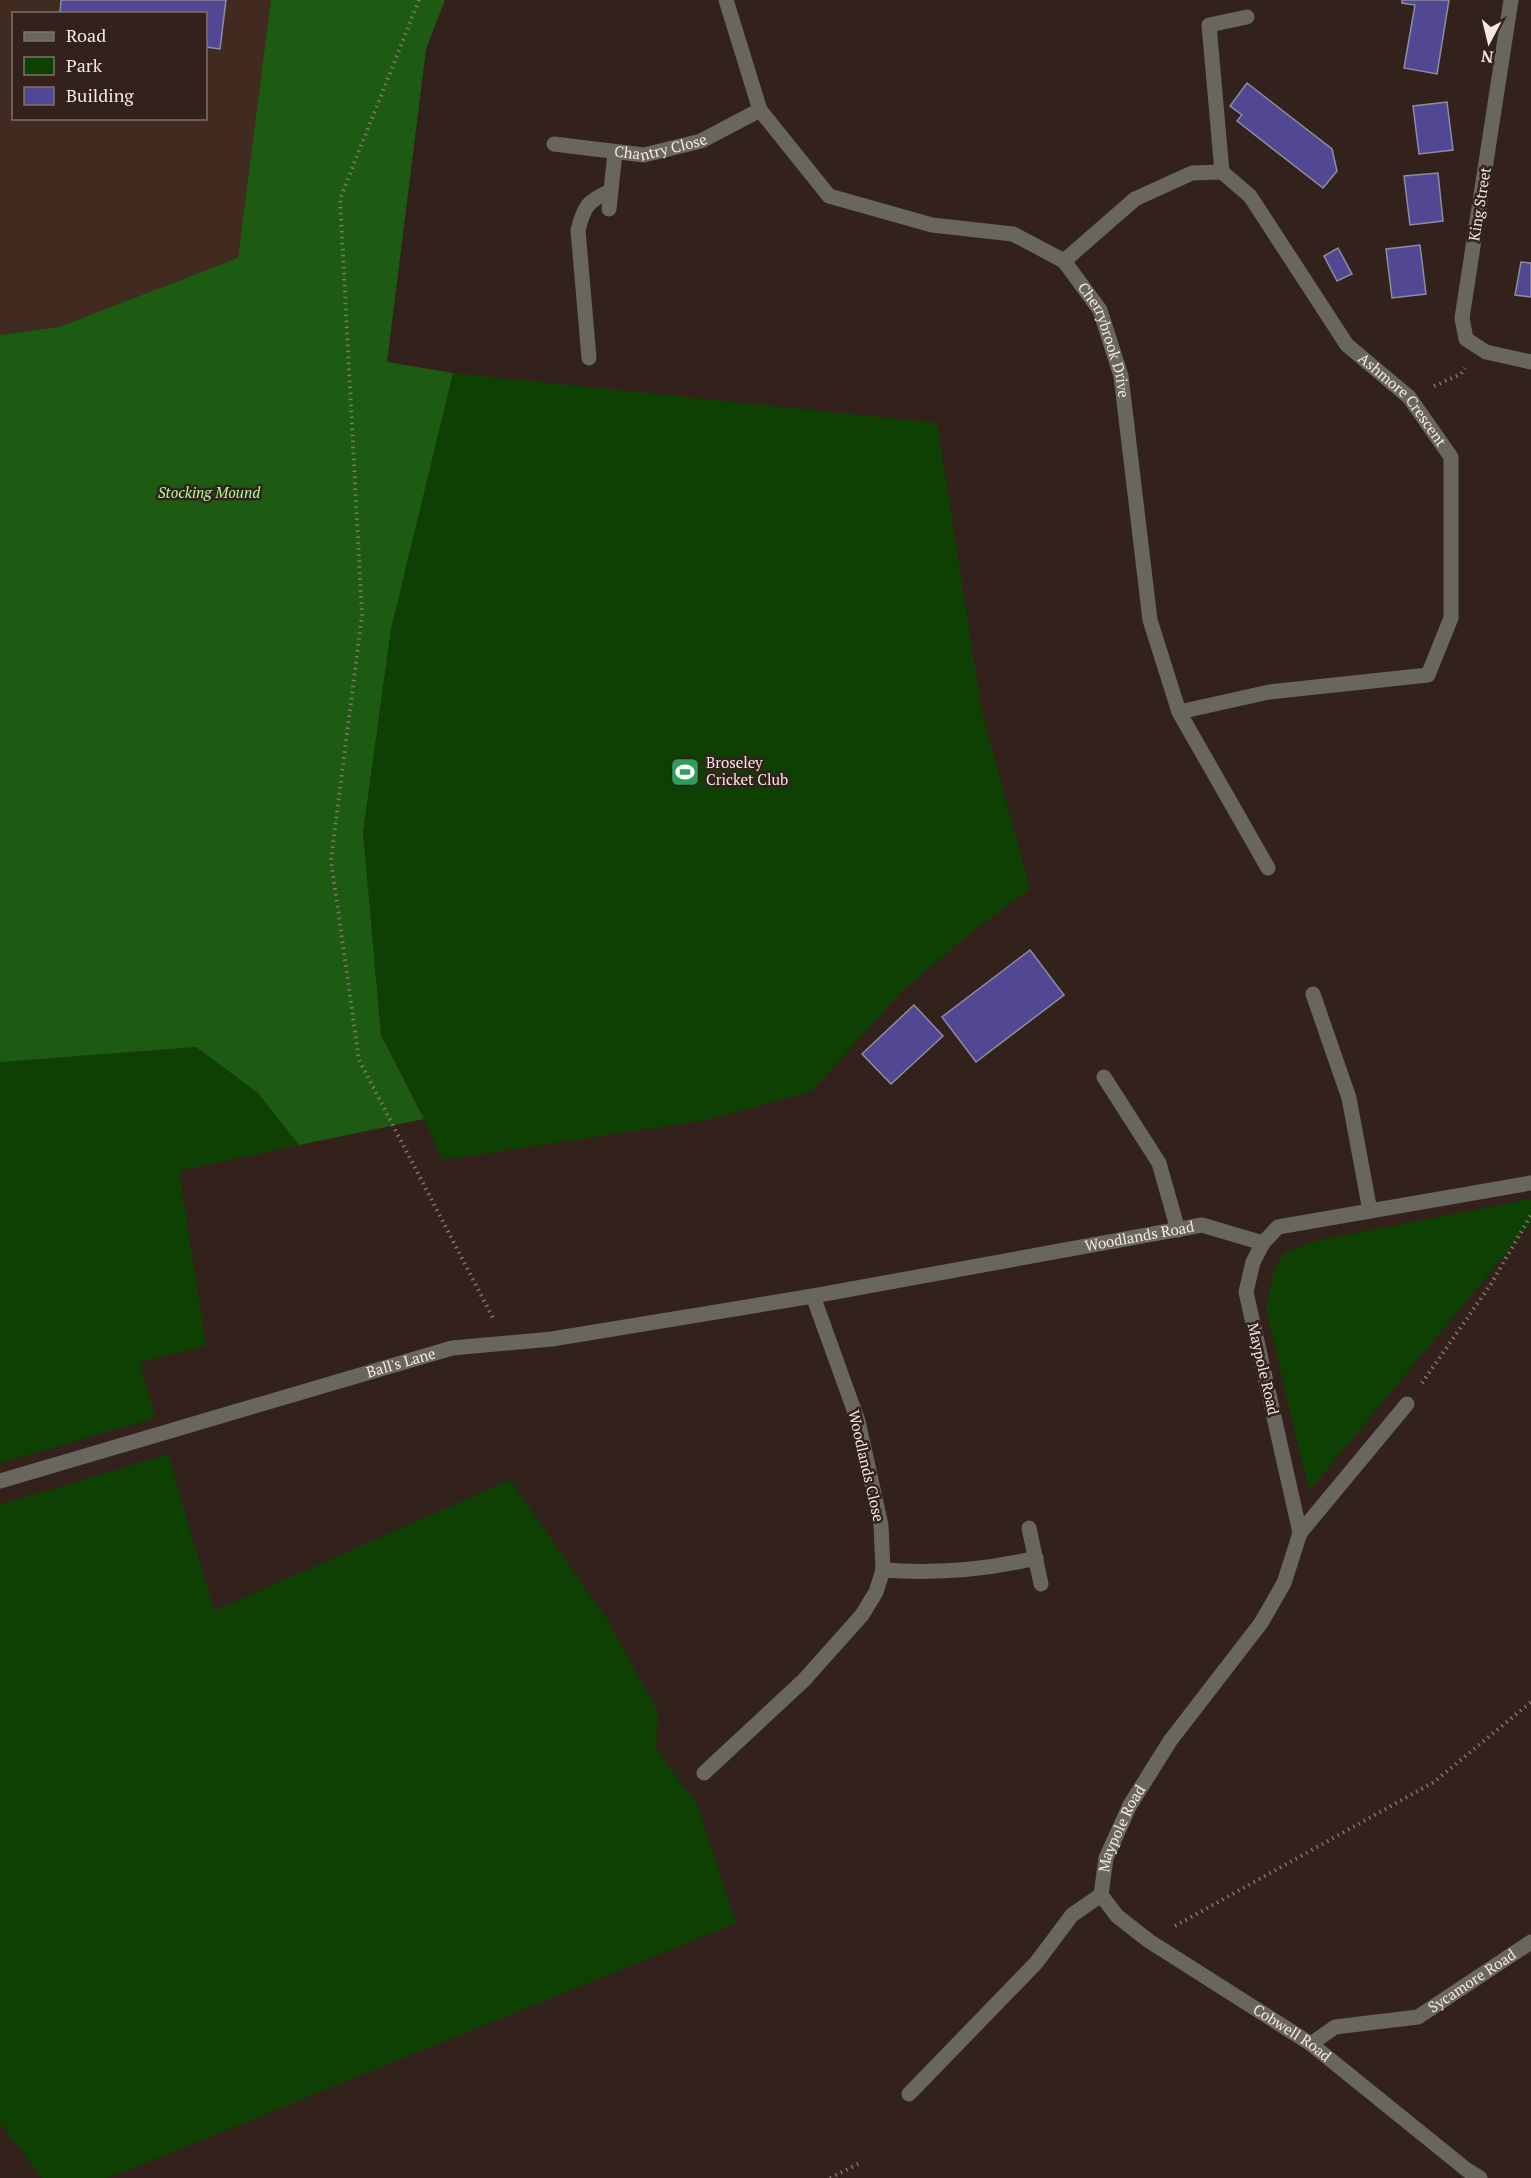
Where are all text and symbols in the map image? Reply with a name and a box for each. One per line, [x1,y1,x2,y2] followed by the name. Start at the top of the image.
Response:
[12,12,207,120] legend
[1459,12,1519,72] north arrow
[66,23,106,47] text: Road
[1480,45,1495,69] text: N
[66,53,103,77] text: Park
[66,83,134,107] text: Building
[613,129,710,165] street label: Chantry Close
[1463,165,1495,242] street label: King Street
[1074,278,1135,399] street label: Cherrybrook Drive
[1355,348,1452,450] street label: Ashmore Crescent
[158,482,261,502] park label: Stocking Mound
[706,752,788,789] place label: Broseley Cricket Club
[669,756,701,788] sports icon: Broseley Cricket Club
[1083,1216,1196,1255] street label: Woodlands Road
[1244,1321,1284,1417] street label: Maypole Road
[364,1342,438,1382] street label: Ball's Lane
[844,1408,890,1524] street label: Woodlands Close
[1093,1781,1149,1873] street label: Maypole Road
[1424,1944,1519,2017] street label: Sycamore Road
[1250,1999,1336,2065] street label: Cobwell Road

